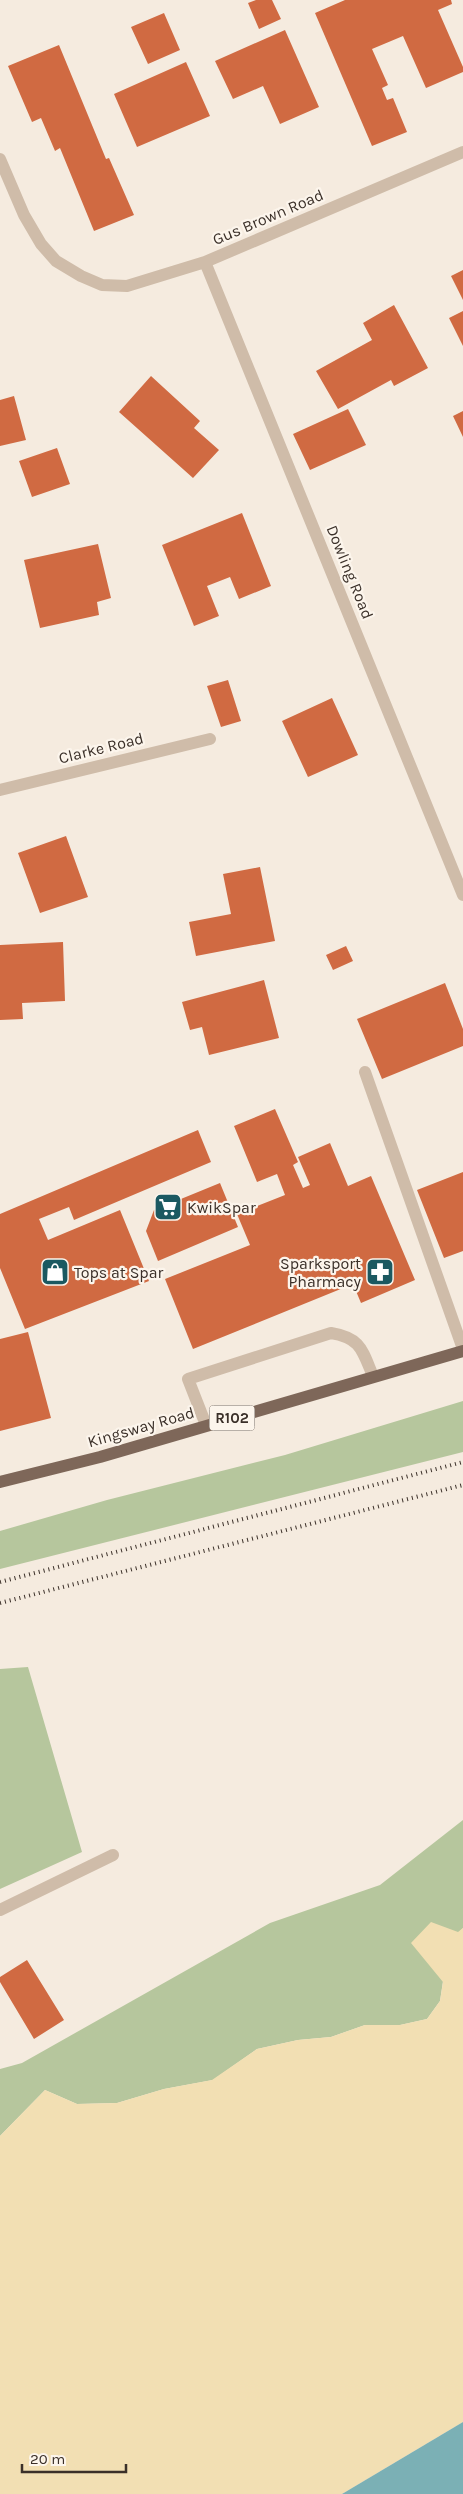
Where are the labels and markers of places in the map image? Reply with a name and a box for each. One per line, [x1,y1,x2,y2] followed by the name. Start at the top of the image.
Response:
[153,1192,183,1222] supermarket icon: KwikSpar
[187,1198,256,1217] place label: KwikSpar
[280,1254,362,1291] place label: Sparksport Pharmacy
[40,1257,70,1287] shop icon: Tops at Spar
[365,1257,395,1287] pharmacy icon: Sparksport Pharmacy
[74,1263,164,1282] place label: Tops at Spar

